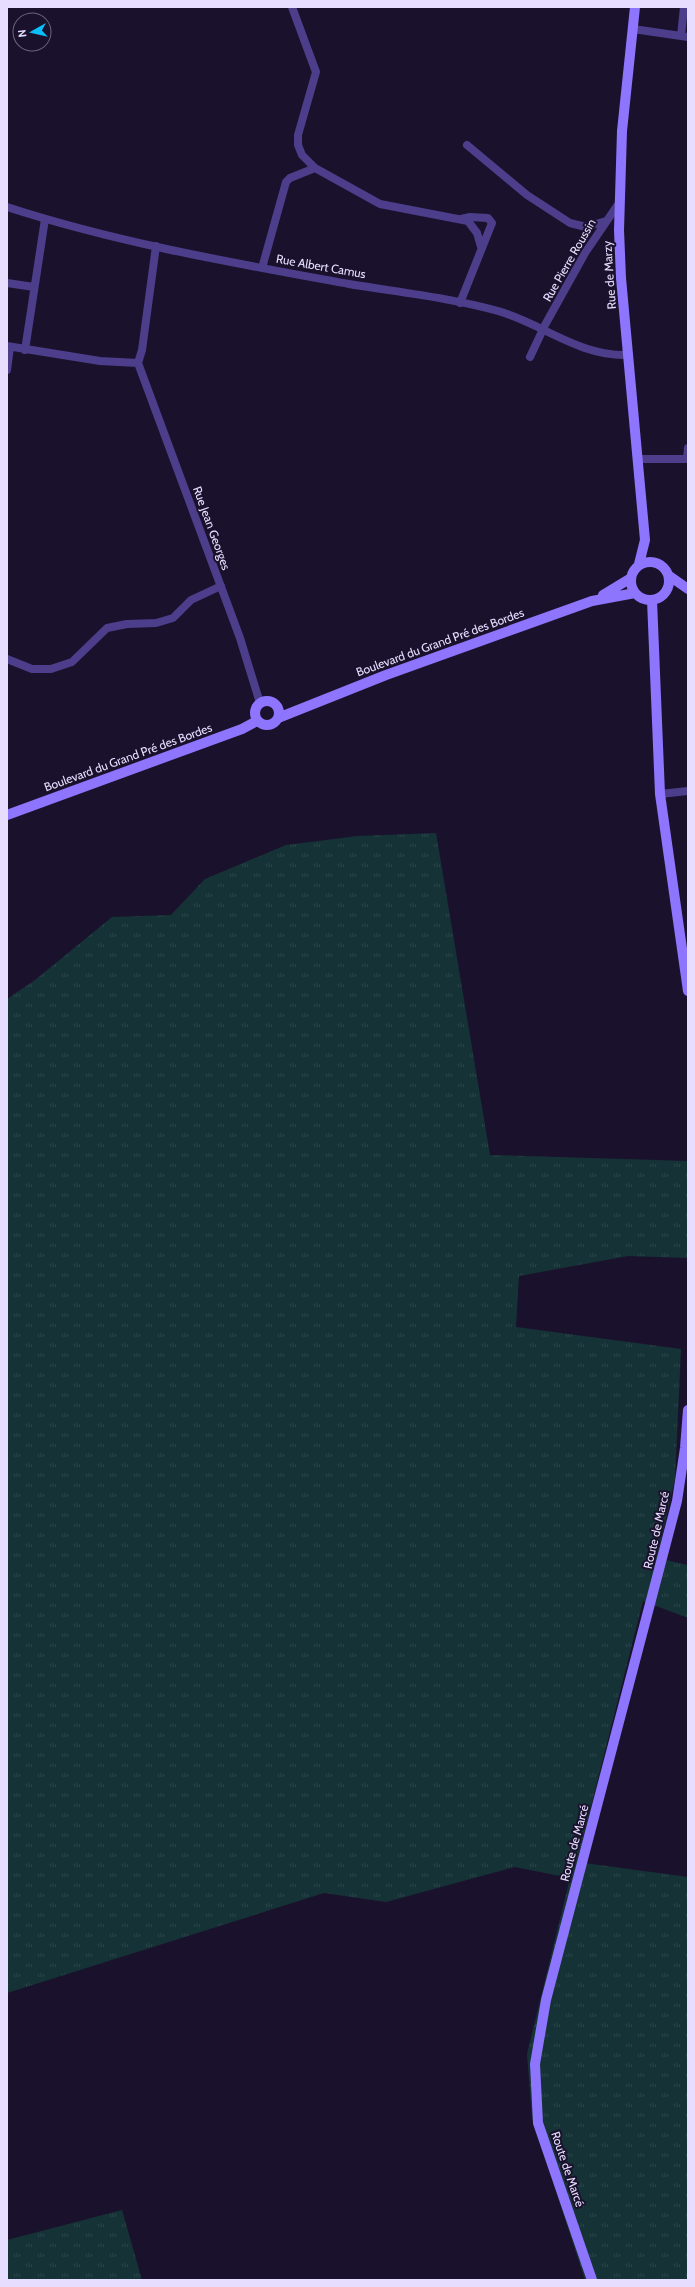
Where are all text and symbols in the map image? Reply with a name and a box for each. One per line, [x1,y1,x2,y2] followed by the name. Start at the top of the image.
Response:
[12,12,52,52] north arrow
[15,29,30,38] text: N
[539,216,599,304] street label: Rue Pierre Roussin
[599,240,619,310] street label: Rue de Marzy
[275,251,367,281] street label: Rue Albert Camus
[190,484,234,572] street label: Rue Jean Georges
[354,605,526,679] street label: Boulevard du Grand Pré des Bordes
[42,720,214,794] street label: Boulevard du Grand Pré des Bordes
[640,1490,672,1570] street label: Route de Marcé
[557,1803,591,1883] street label: Route de Marcé
[548,2129,588,2209] street label: Route de Marcé

